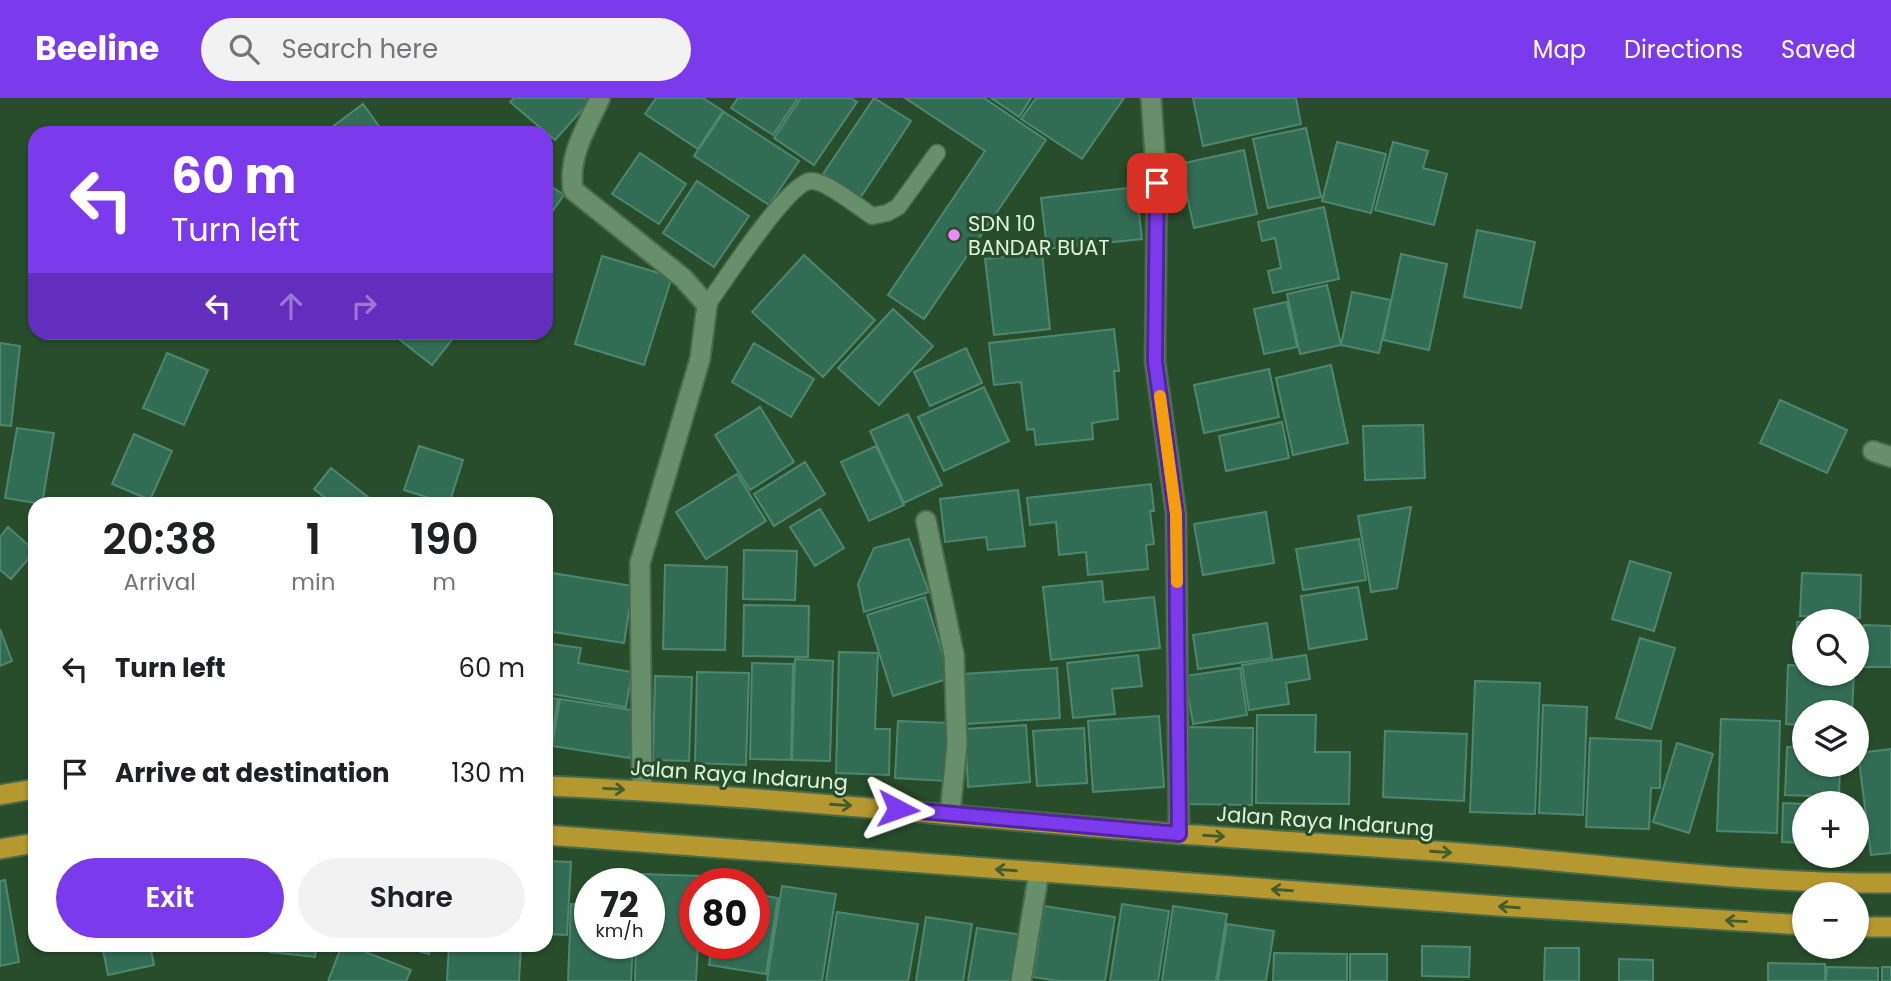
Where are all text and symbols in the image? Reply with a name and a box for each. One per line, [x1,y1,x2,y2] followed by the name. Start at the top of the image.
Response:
[201,18,691,81] search box
[35,25,159,72] text: Beeline
[225,30,263,68] icon: search
[281,31,438,67] text: Search here
[1533,33,1586,66] text: Map
[1624,33,1743,66] text: Directions
[1781,33,1856,66] text: Saved
[171,142,296,210] text: 60 m
[1127,153,1187,213] pin
[56,154,147,245] icon: left
[1138,164,1176,202] icon: arrive
[171,207,300,252] text: Turn left
[968,209,1110,262] place label: SDN 10 BANDAR BUAT
[946,227,962,243] marker: SDN 10 BANDAR BUAT
[199,287,237,325] icon: left
[272,287,310,325] icon: ahead
[345,287,383,325] icon: right
[102,510,217,569] text: 20:38
[306,510,321,569] text: 1
[410,510,479,569] text: 190
[123,566,196,598] text: Arrival
[291,566,335,598] text: min
[432,566,456,598] text: m
[1792,609,1869,959] map controls
[1792,609,1869,686] button: search
[56,650,94,688] icon: left
[115,650,226,686] text: Turn left
[458,650,525,686] text: 60 m
[1792,700,1869,777] button: layers
[629,753,849,797] street label: Jalan Raya Indarung
[56,755,94,793] icon: arrive
[115,755,390,791] text: Arrive at destination
[451,755,525,791] text: 130 m
[861,772,935,846] position arrow
[602,782,625,795] one-way arrow
[1792,791,1869,868] button: +
[829,799,852,812] one-way arrow
[1215,799,1435,843] street label: Jalan Raya Indarung
[1203,830,1225,843] one-way arrow
[1429,845,1452,858] one-way arrow
[56,858,284,938] button: Exit
[298,858,525,938] button: Share
[996,863,1018,876] one-way arrow
[679,868,770,959] speed limit sign: 80
[600,880,639,929] text: 72
[1792,882,1869,959] button: −
[1271,883,1294,896] one-way arrow
[1498,900,1521,913] one-way arrow
[1725,915,1748,928] one-way arrow
[596,918,643,943] text: km/h

